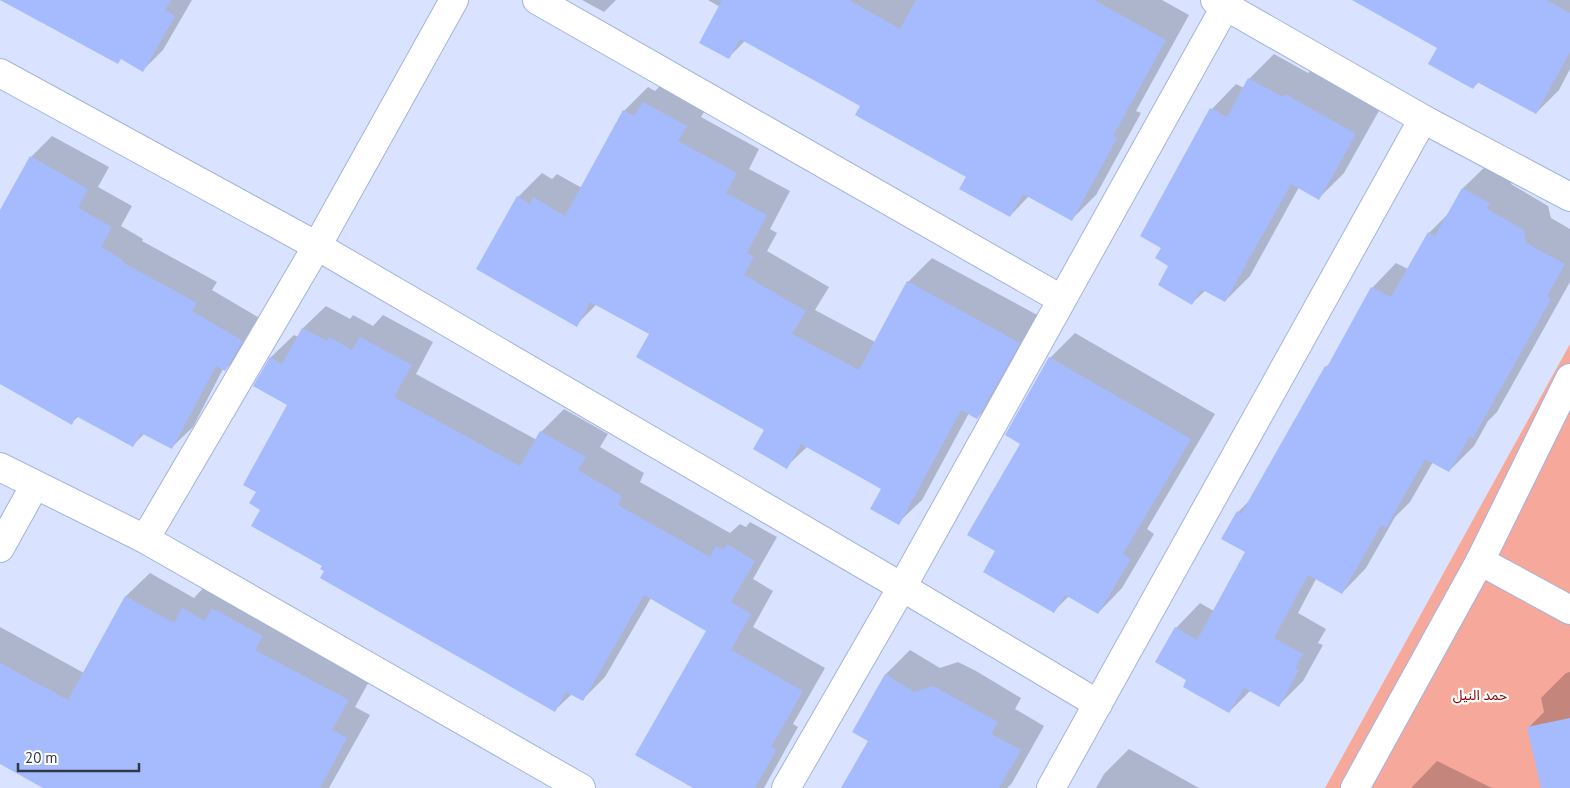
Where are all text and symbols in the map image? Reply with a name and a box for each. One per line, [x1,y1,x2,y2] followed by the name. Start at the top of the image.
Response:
[1453,686,1507,704] park label: حمد النيل
[18,740,139,772] scale bar
[25,748,58,767] text: 20 m

